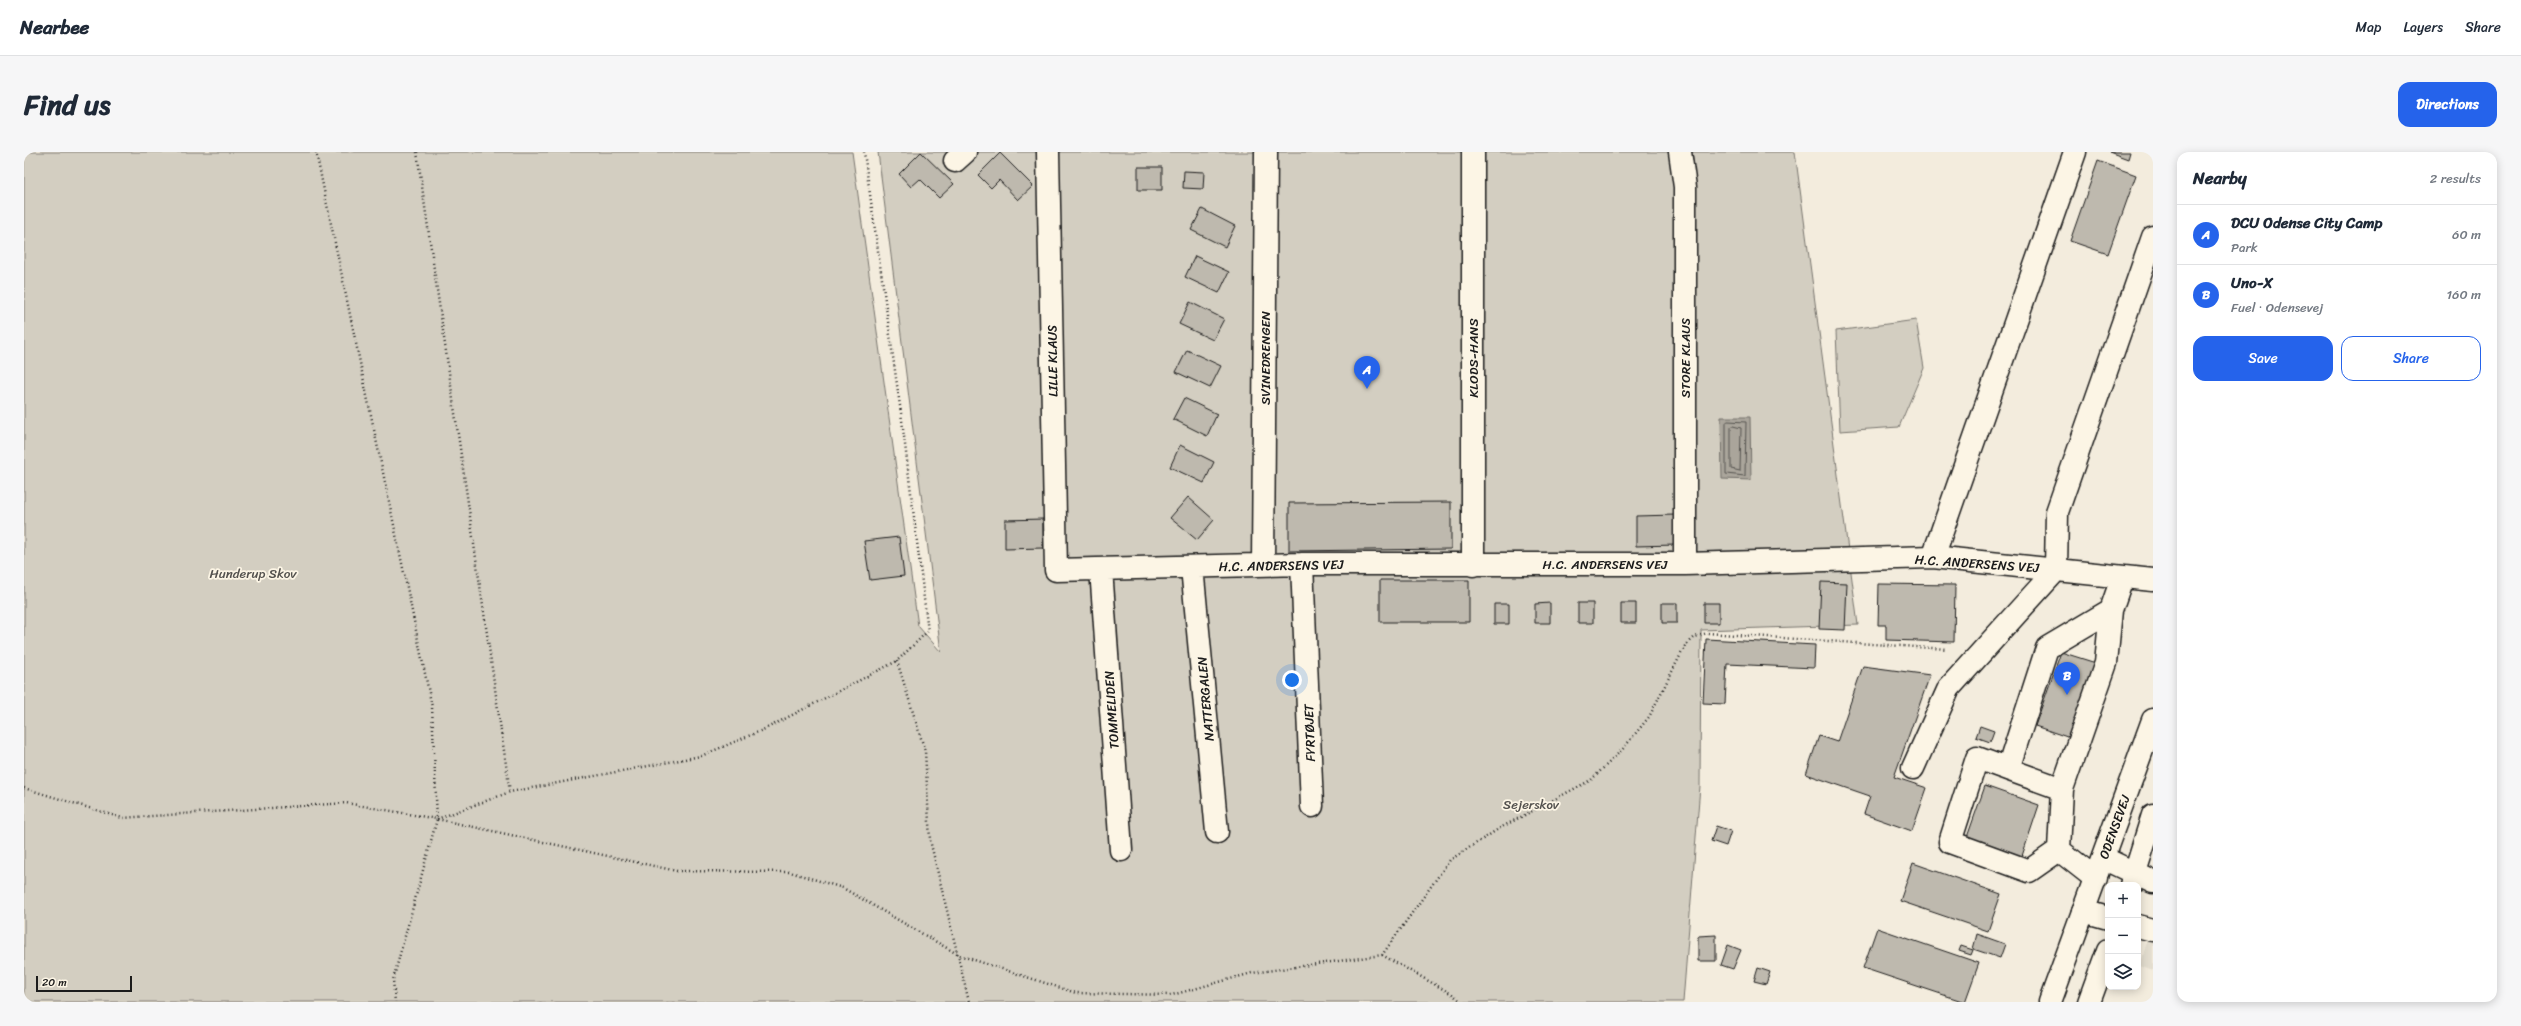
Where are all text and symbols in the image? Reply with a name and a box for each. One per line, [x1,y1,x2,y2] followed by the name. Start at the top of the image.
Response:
[20,11,89,44] text: Nearbee
[2356,15,2381,40] text: Map
[2403,15,2443,40] text: Layers
[2465,15,2501,40] text: Share
[24,80,111,129] text: Find us
[2398,82,2497,127] button: Directions
[2193,163,2247,193] text: Nearby
[2430,167,2481,190] text: 2 results
[2231,210,2382,236] text: DCU Odense City Camp
[2202,223,2210,246] text: A
[2452,223,2481,246] text: 60 m
[2231,236,2258,259] text: Park
[2231,270,2274,296] text: Uno-X
[2202,283,2210,306] text: B
[2446,283,2481,306] text: 160 m
[2231,296,2323,319] text: Fuel · Odensevej
[1254,311,1277,405] street label: SVINEDRENGEN
[1462,318,1485,398] street label: KLODS-HANS
[1674,318,1697,398] street label: STORE KLAUS
[1040,325,1065,397] street label: LILLE KLAUS
[2193,336,2333,381] button: Save
[2341,336,2481,381] button: Share
[1354,356,1380,389] pin: A
[1914,548,2041,579] street label: H.C. ANDERSENS VEJ
[1218,553,1345,578] street label: H.C. ANDERSENS VEJ
[1543,553,1668,576] street label: H.C. ANDERSENS VEJ
[210,562,297,585] park label: Hunderup Skov
[1190,656,1221,742] street label: NATTERGALEN
[2054,662,2080,695] pin: B
[1097,670,1126,750] street label: TOMMELIDEN
[1282,670,1302,690] your location
[1297,702,1322,762] street label: FYRTØJET
[2092,791,2137,863] street label: ODENSEVEJ
[1503,793,1560,816] park label: Sejerskov
[2105,882,2141,990] map controls
[2105,882,2141,918] button: +
[2105,918,2141,954] button: −
[2105,954,2141,990] button: layers
[42,973,67,992] text: 20 m
[36,974,132,993] scale bar

